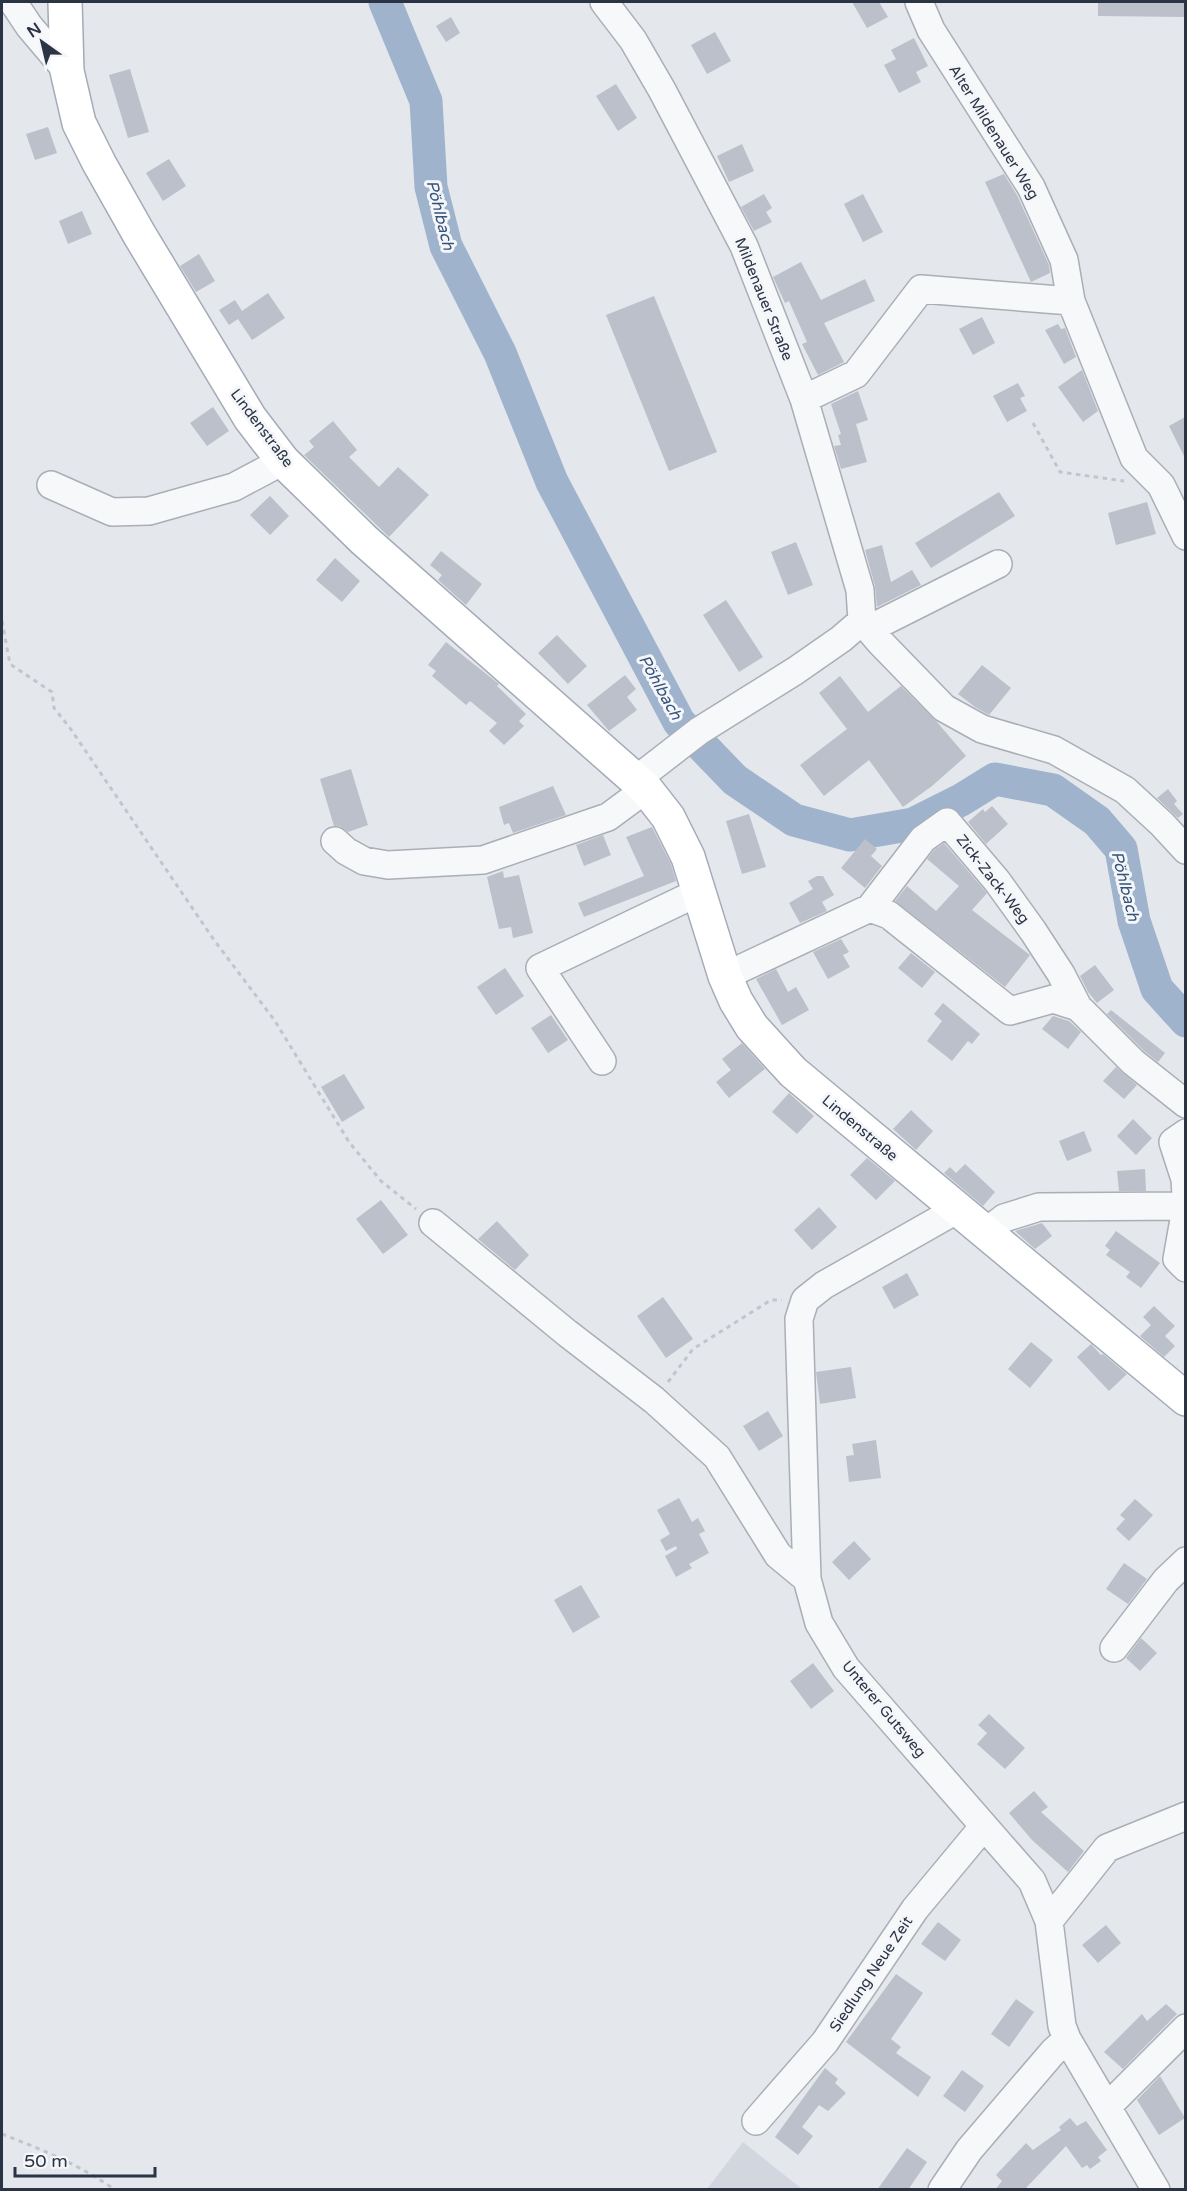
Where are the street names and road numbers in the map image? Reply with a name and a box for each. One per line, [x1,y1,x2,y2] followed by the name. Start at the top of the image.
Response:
[945,61,1043,203] street label: Alter Mildenauer Weg
[731,235,797,363] street label: Mildenauer Straße
[227,385,297,471] street label: Lindenstraße
[953,831,1033,927] street label: Zick-Zack-Weg
[818,1091,902,1165] street label: Lindenstraße
[838,1657,930,1761] street label: Unterer Gutsweg
[826,1913,917,2035] street label: Siedlung Neue Zeit

